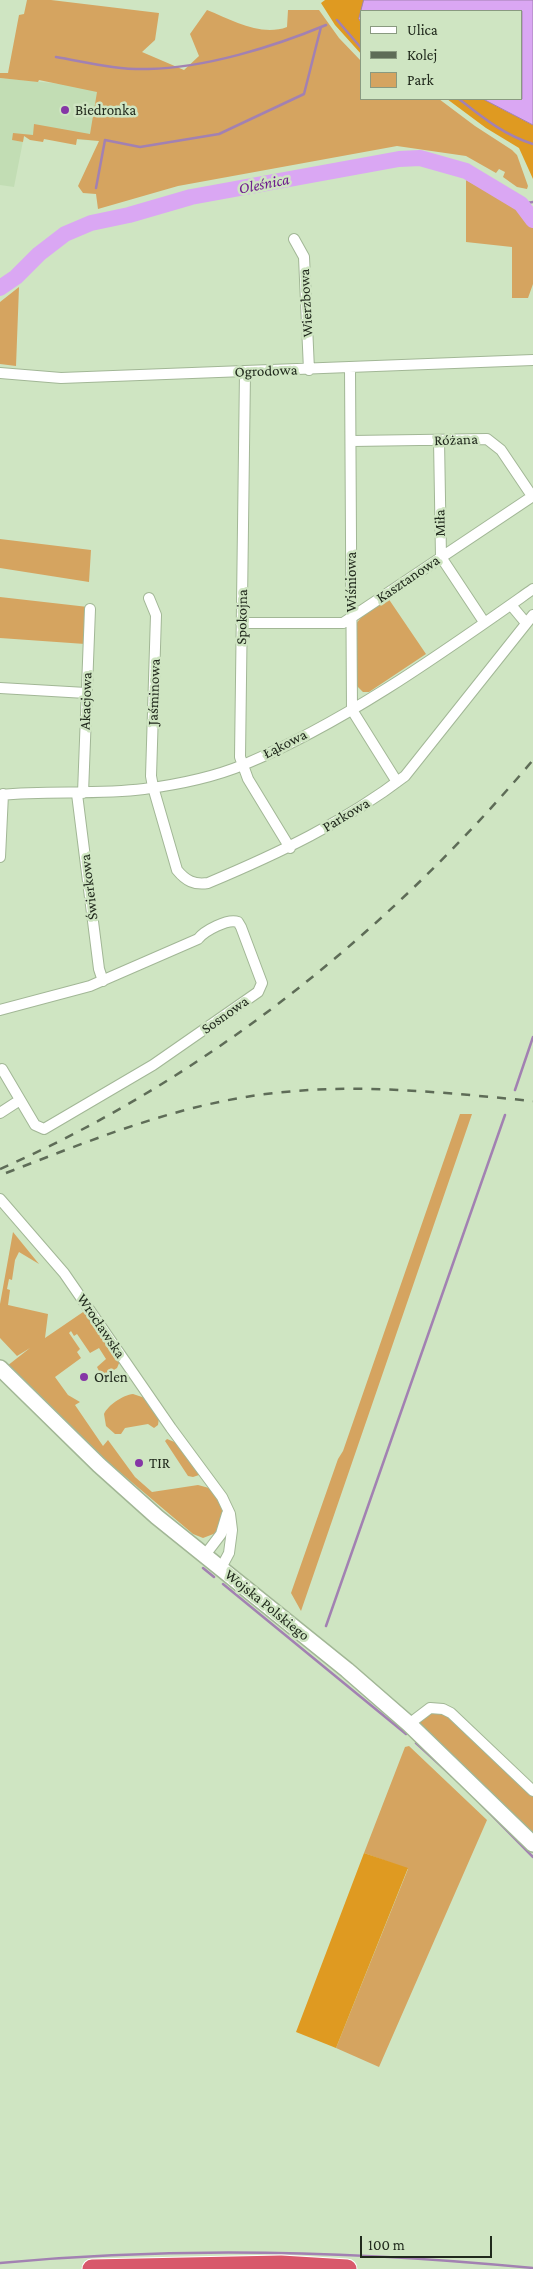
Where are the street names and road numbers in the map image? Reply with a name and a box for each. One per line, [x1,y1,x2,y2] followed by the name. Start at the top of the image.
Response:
[295,268,317,338] street label: Wierzbowa
[234,361,298,381] street label: Ogrodowa
[434,430,478,450] street label: Różana
[431,509,449,537] street label: Miła
[373,551,443,607] street label: Kasztanowa
[342,552,360,612] street label: Wiśniowa
[233,589,251,645] street label: Spokojna
[144,658,164,726] street label: Jaśminowa
[76,672,96,730] street label: Akacjowa
[260,725,310,763] street label: Łąkowa
[319,794,373,836] street label: Parkowa
[76,853,102,921] street label: Świerkowa
[198,992,252,1038] street label: Sosnowa
[73,1290,129,1362] street label: Wrocławska
[221,1565,313,1645] street label: Wojska Polskiego

